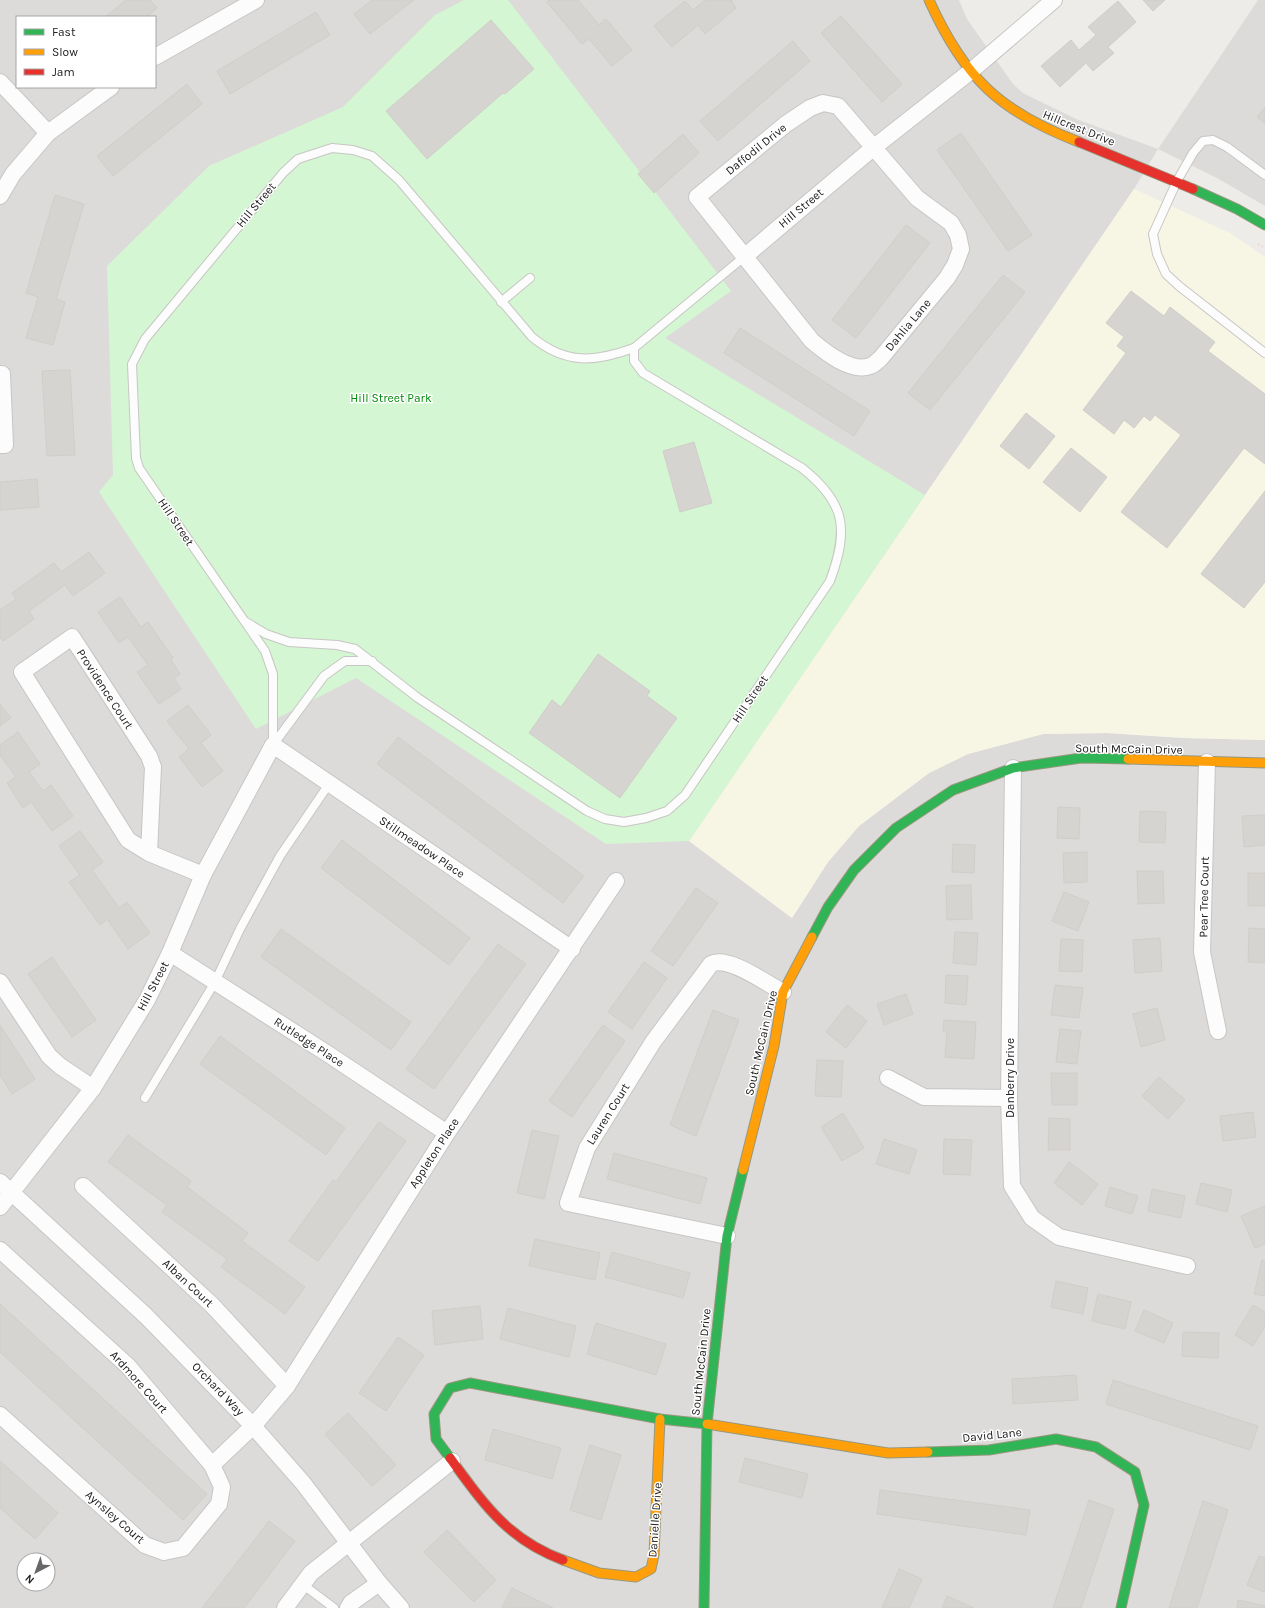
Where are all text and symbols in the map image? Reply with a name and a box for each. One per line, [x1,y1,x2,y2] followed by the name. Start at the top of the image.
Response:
[16,16,156,88] legend
[52,25,76,39] text: Fast
[52,45,78,59] text: Slow
[52,65,75,79] text: Jam
[1041,107,1117,149] street label: Hillcrest Drive
[723,120,789,178] street label: Daffodil Drive
[233,179,279,230] street label: Hill Street
[776,185,827,231] street label: Hill Street
[882,296,934,354] street label: Dahlia Lane
[350,391,432,405] park label: Hill Street Park
[155,496,197,549] street label: Hill Street
[74,646,136,732] street label: Providence Court
[729,672,771,725] street label: Hill Street
[1075,741,1183,757] street label: South McCain Drive
[377,813,467,881] street label: Stillmeadow Place
[1196,856,1212,938] street label: Pear Tree Court
[134,958,172,1013] street label: Hill Street
[742,989,780,1097] street label: South McCain Drive
[271,1014,347,1070] street label: Rutledge Place
[1003,1038,1017,1118] street label: Danberry Drive
[583,1080,633,1147] street label: Lauren Court
[406,1115,462,1191] street label: Appleton Place
[160,1256,217,1310] street label: Alban Court
[688,1308,714,1416] street label: South McCain Drive
[107,1348,171,1417] street label: Ardmore Court
[189,1359,247,1419] street label: Orchard Way
[962,1425,1022,1445] street label: David Lane
[645,1482,665,1558] street label: Danielle Drive
[83,1488,148,1547] street label: Aynsley Court
[16,1552,56,1592] north arrow
[23,1572,37,1587] text: N

